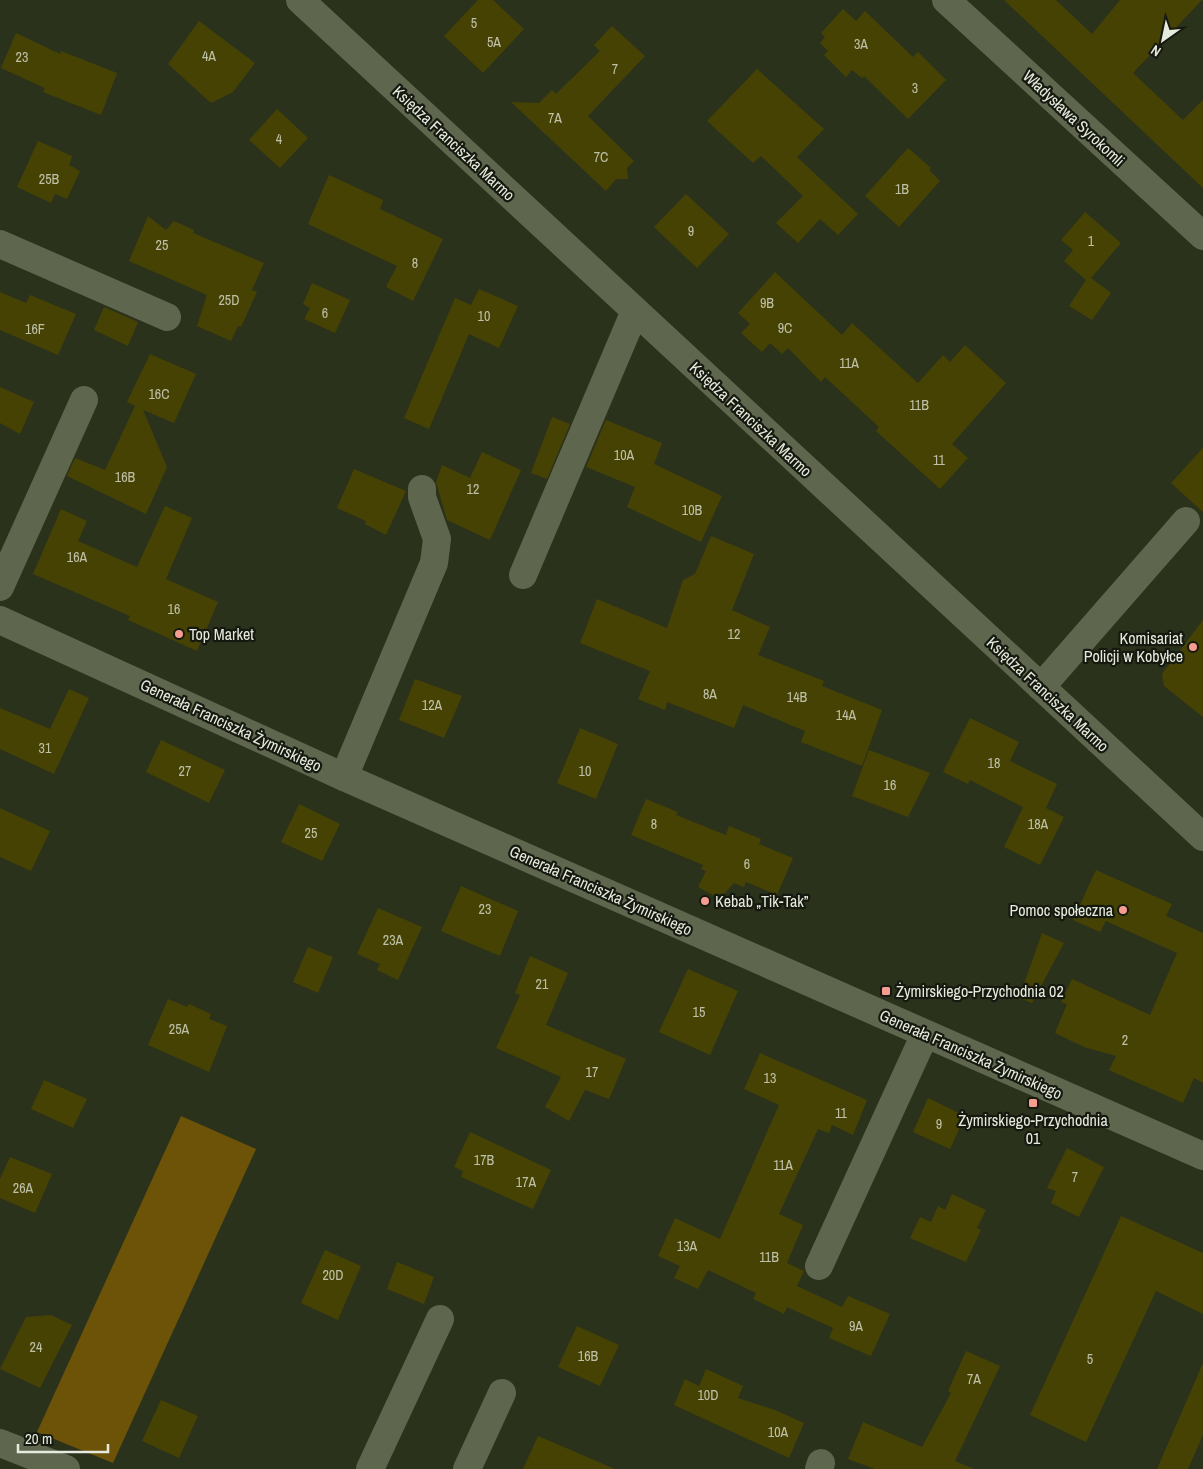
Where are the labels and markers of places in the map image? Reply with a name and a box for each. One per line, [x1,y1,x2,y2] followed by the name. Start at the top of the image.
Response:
[189,623,254,645] place label: Top Market
[1084,627,1183,667] place label: Komisariat Policji w Kobyłce
[173,628,185,640] marker: Top Market
[1187,641,1199,653] marker: Komisariat Policji w Kobyłce
[715,890,809,912] place label: Kebab „Tik-Tak”
[699,895,711,907] marker: Kebab „Tik-Tak”
[1009,899,1114,921] place label: Pomoc społeczna
[1117,904,1129,916] marker: Pomoc społeczna
[896,980,1064,1002] place label: Żymirskiego-Przychodnia 02
[880,985,892,997] marker: Żymirskiego-Przychodnia 02
[1027,1097,1039,1109] marker: Żymirskiego-Przychodnia 01
[958,1109,1108,1149] place label: Żymirskiego-Przychodnia 01

